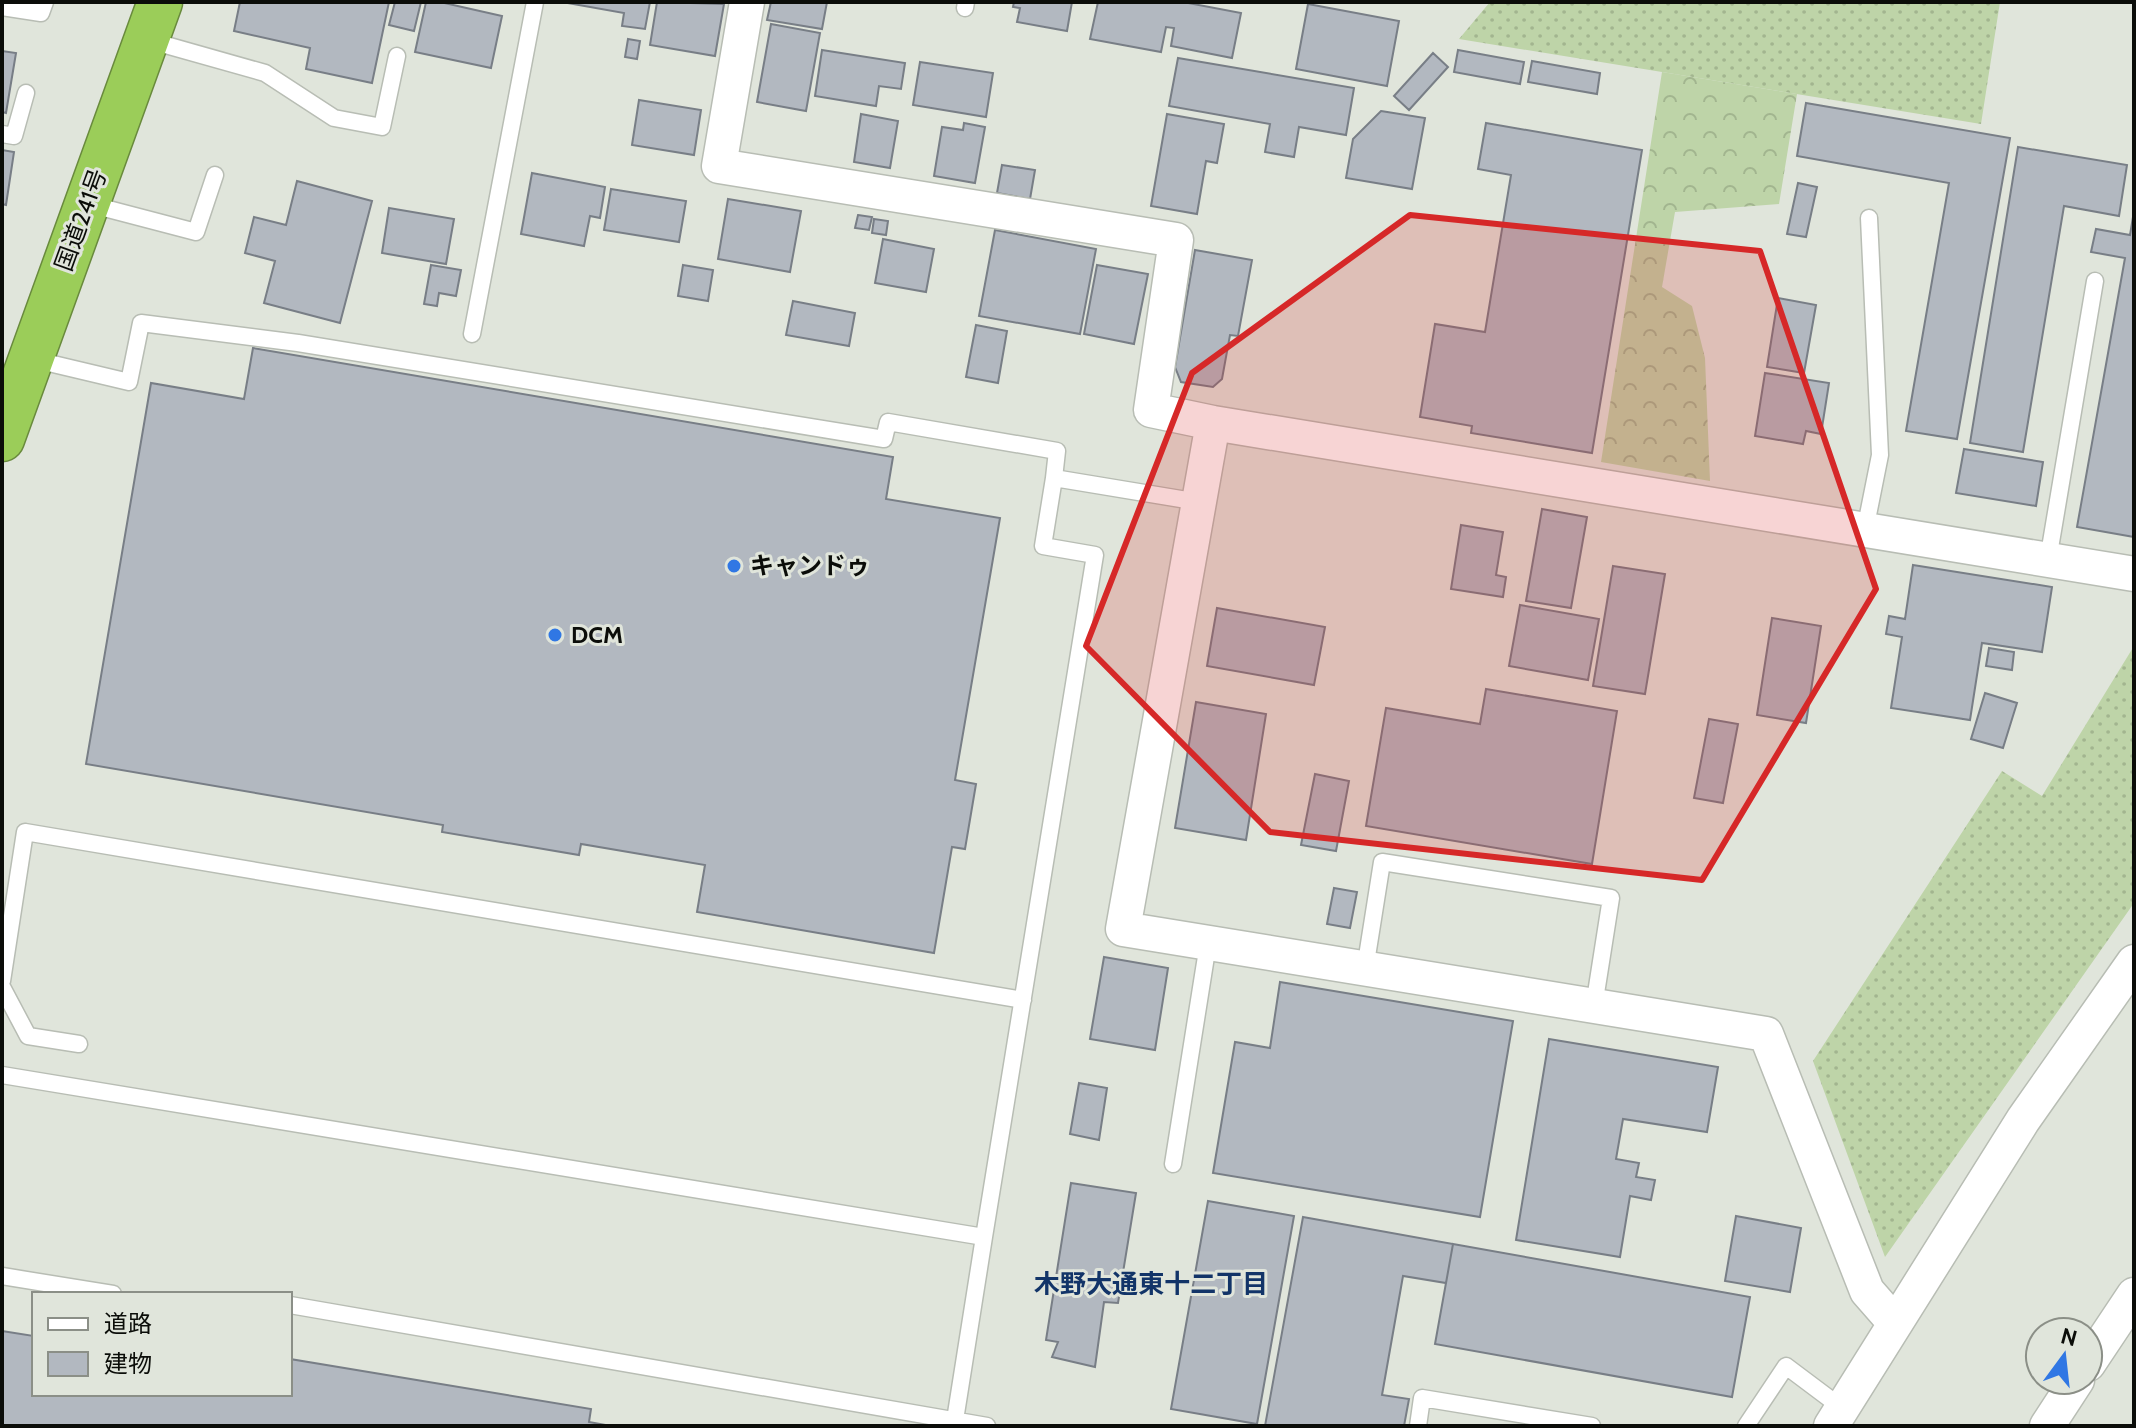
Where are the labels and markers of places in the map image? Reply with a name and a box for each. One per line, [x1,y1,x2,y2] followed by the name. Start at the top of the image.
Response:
[750,551,870,580] place label: キャンドゥ
[725,557,743,575] marker: キャンドゥ
[571,620,623,649] place label: DCM
[546,626,564,644] marker: DCM

